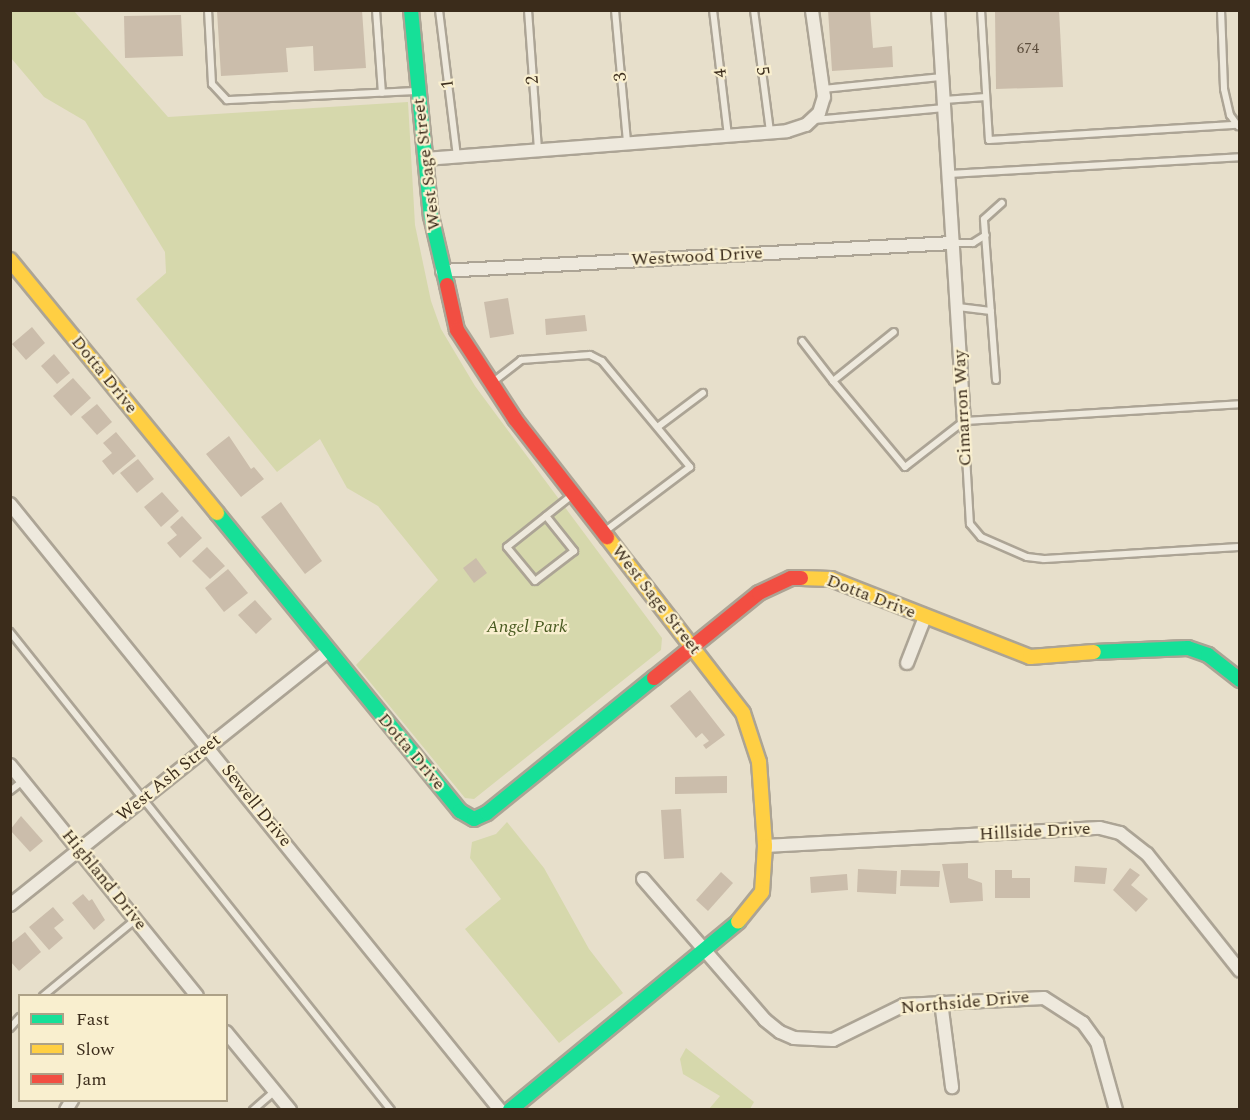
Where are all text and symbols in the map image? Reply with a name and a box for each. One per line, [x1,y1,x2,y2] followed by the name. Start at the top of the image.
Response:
[1017,40,1039,58] house number: 674
[751,65,773,77] street label: 5
[710,67,732,79] street label: 4
[610,72,632,82] street label: 3
[522,75,544,85] street label: 2
[437,78,459,90] street label: 1
[408,97,446,231] street label: West Sage Street
[631,243,763,271] street label: Westwood Drive
[66,332,142,418] street label: Dotta Drive
[949,349,977,467] street label: Cimarron Way
[606,541,706,659] street label: West Sage Street
[823,570,919,624] street label: Dotta Drive
[487,616,567,638] park label: Angel Park
[373,709,449,795] street label: Dotta Drive
[113,729,225,827] street label: West Ash Street
[216,760,296,852] street label: Sewell Drive
[979,818,1091,846] street label: Hillside Drive
[57,825,151,935] street label: Highland Drive
[900,987,1030,1019] street label: Northside Drive
[18,994,228,1102] legend
[76,1006,109,1033] text: Fast
[76,1036,114,1063] text: Slow
[76,1066,107,1093] text: Jam

